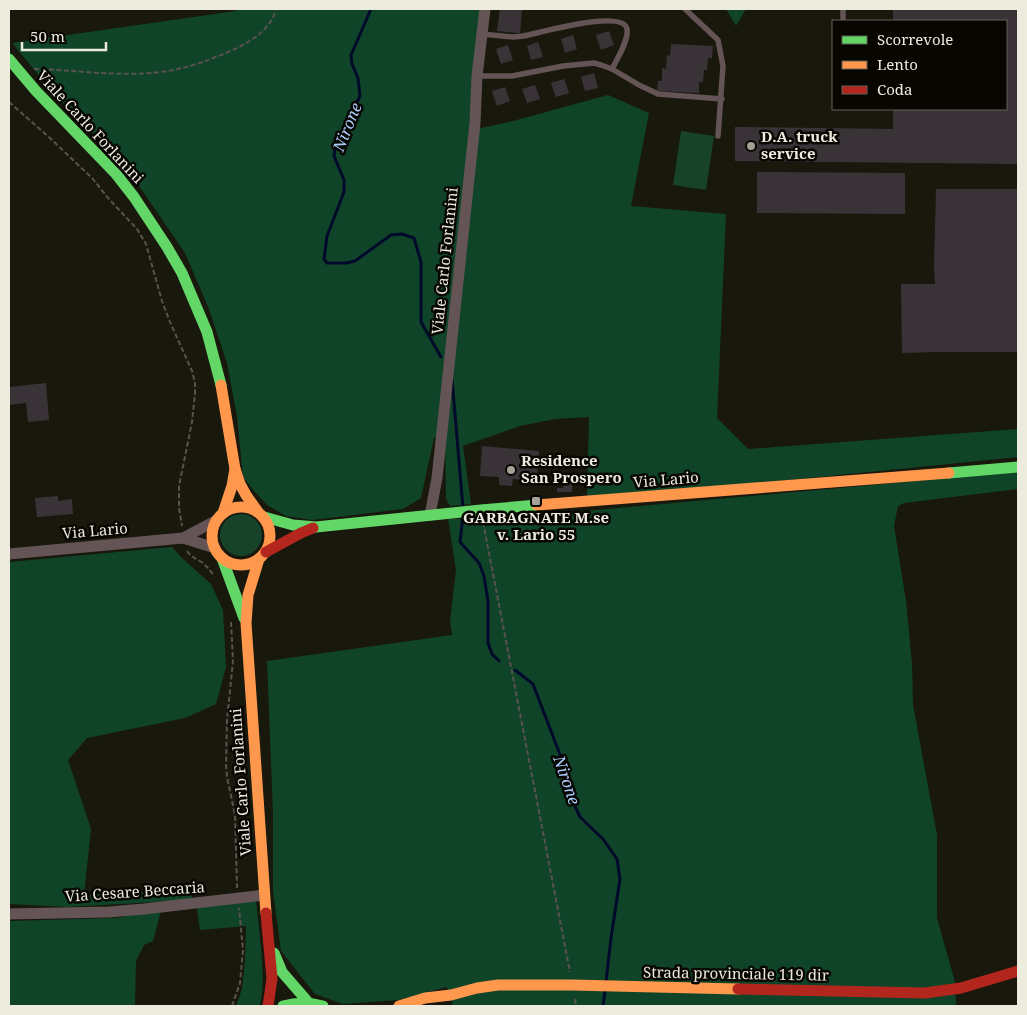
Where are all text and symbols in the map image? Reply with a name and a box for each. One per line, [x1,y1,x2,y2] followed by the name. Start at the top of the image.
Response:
[22,20,106,52] scale bar
[832,20,1007,110] legend
[30,26,65,46] text: 50 m
[877,29,953,49] text: Scorrevole
[877,54,918,74] text: Lento
[33,65,149,187] street label: Viale Carlo Forlanini
[877,79,913,99] text: Coda
[327,99,367,156] water label: Nirone
[761,126,838,163] place label: D.A. truck service
[745,140,757,152] marker: D.A. truck service
[426,186,462,335] street label: Viale Carlo Forlanini
[521,450,622,487] place label: Residence San Prospero
[505,464,517,476] marker: Residence San Prospero
[632,466,699,492] street label: Via Lario
[530,495,542,507] marker: GARBAGNATE M.se v. Lario 55
[463,507,609,544] place label: GARBAGNATE M.se v. Lario 55
[61,517,128,543] street label: Via Lario
[225,707,255,857] street label: Viale Carlo Forlanini
[548,751,586,808] water label: Nirone
[64,876,205,906] street label: Via Cesare Beccaria
[643,961,829,985] street label: Strada provinciale 119 dir

